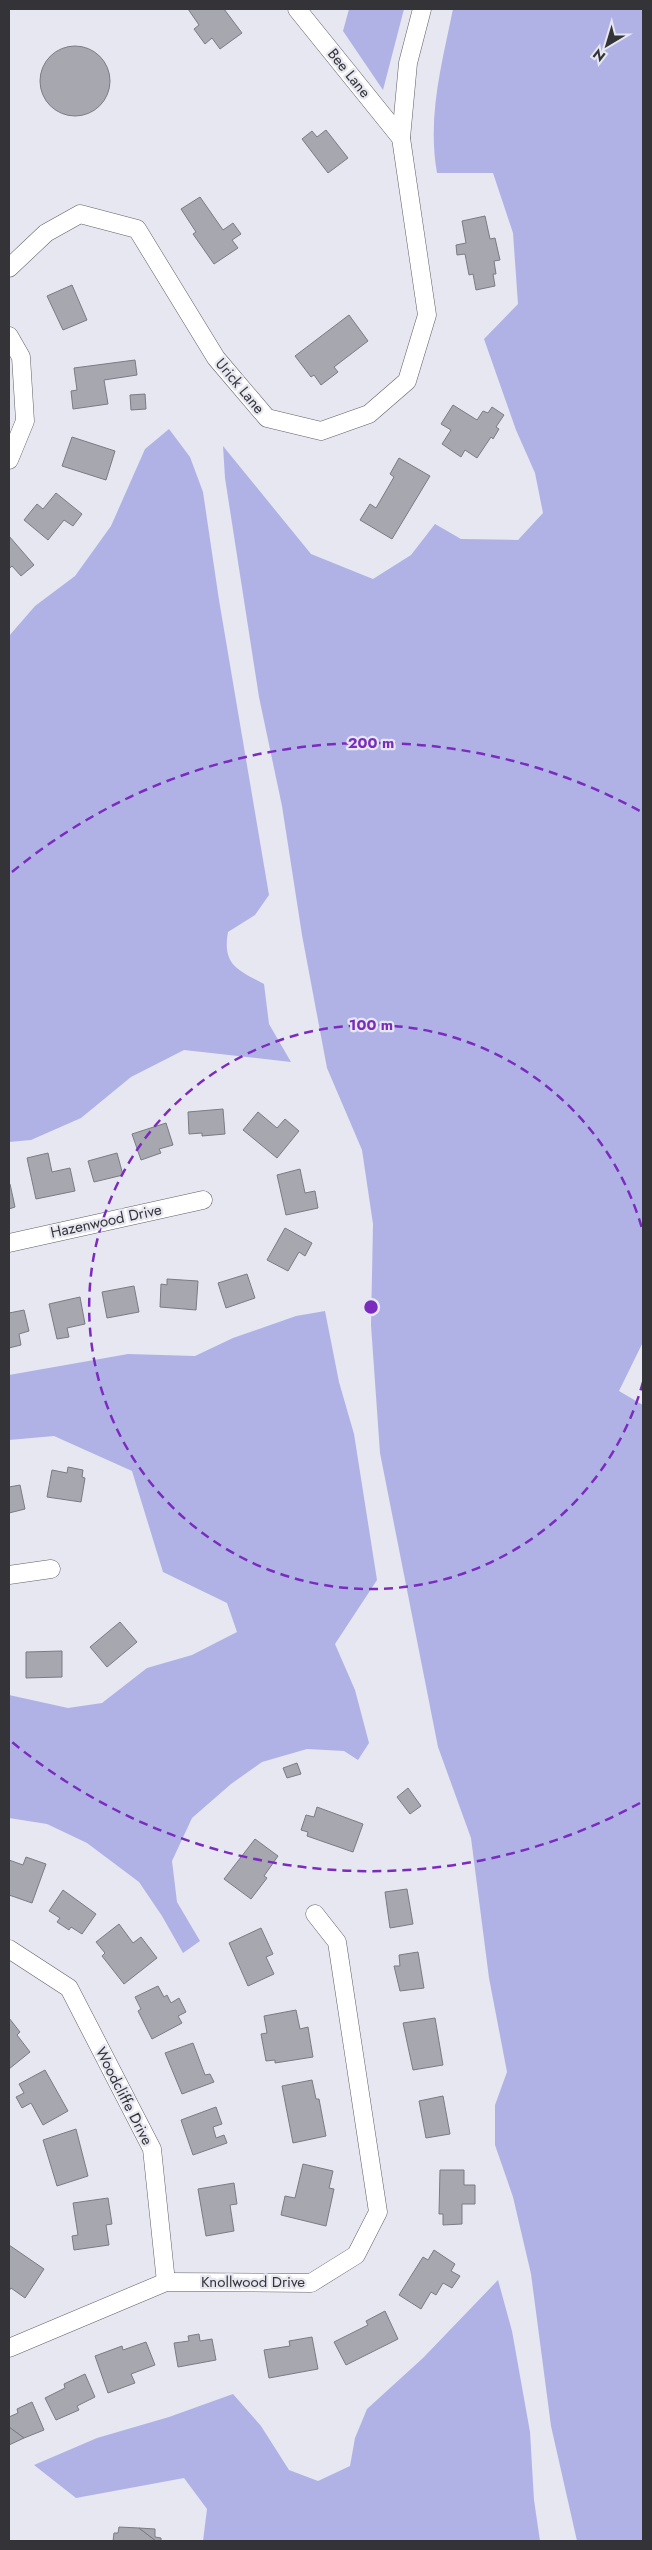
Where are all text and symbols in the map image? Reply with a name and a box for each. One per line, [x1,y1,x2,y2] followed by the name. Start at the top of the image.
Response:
[582,20,632,70] north arrow
[322,44,376,103] street label: Bee Lane
[588,44,610,67] text: N
[210,354,270,419] street label: Urick Lane
[348,732,394,754] text: 200 m
[349,1014,393,1036] text: 100 m
[48,1198,164,1243] street label: Hazenwood Drive
[362,1298,380,1316] centre of rings
[90,2043,158,2149] street label: Woodcliffe Drive
[201,2271,305,2293] street label: Knollwood Drive

